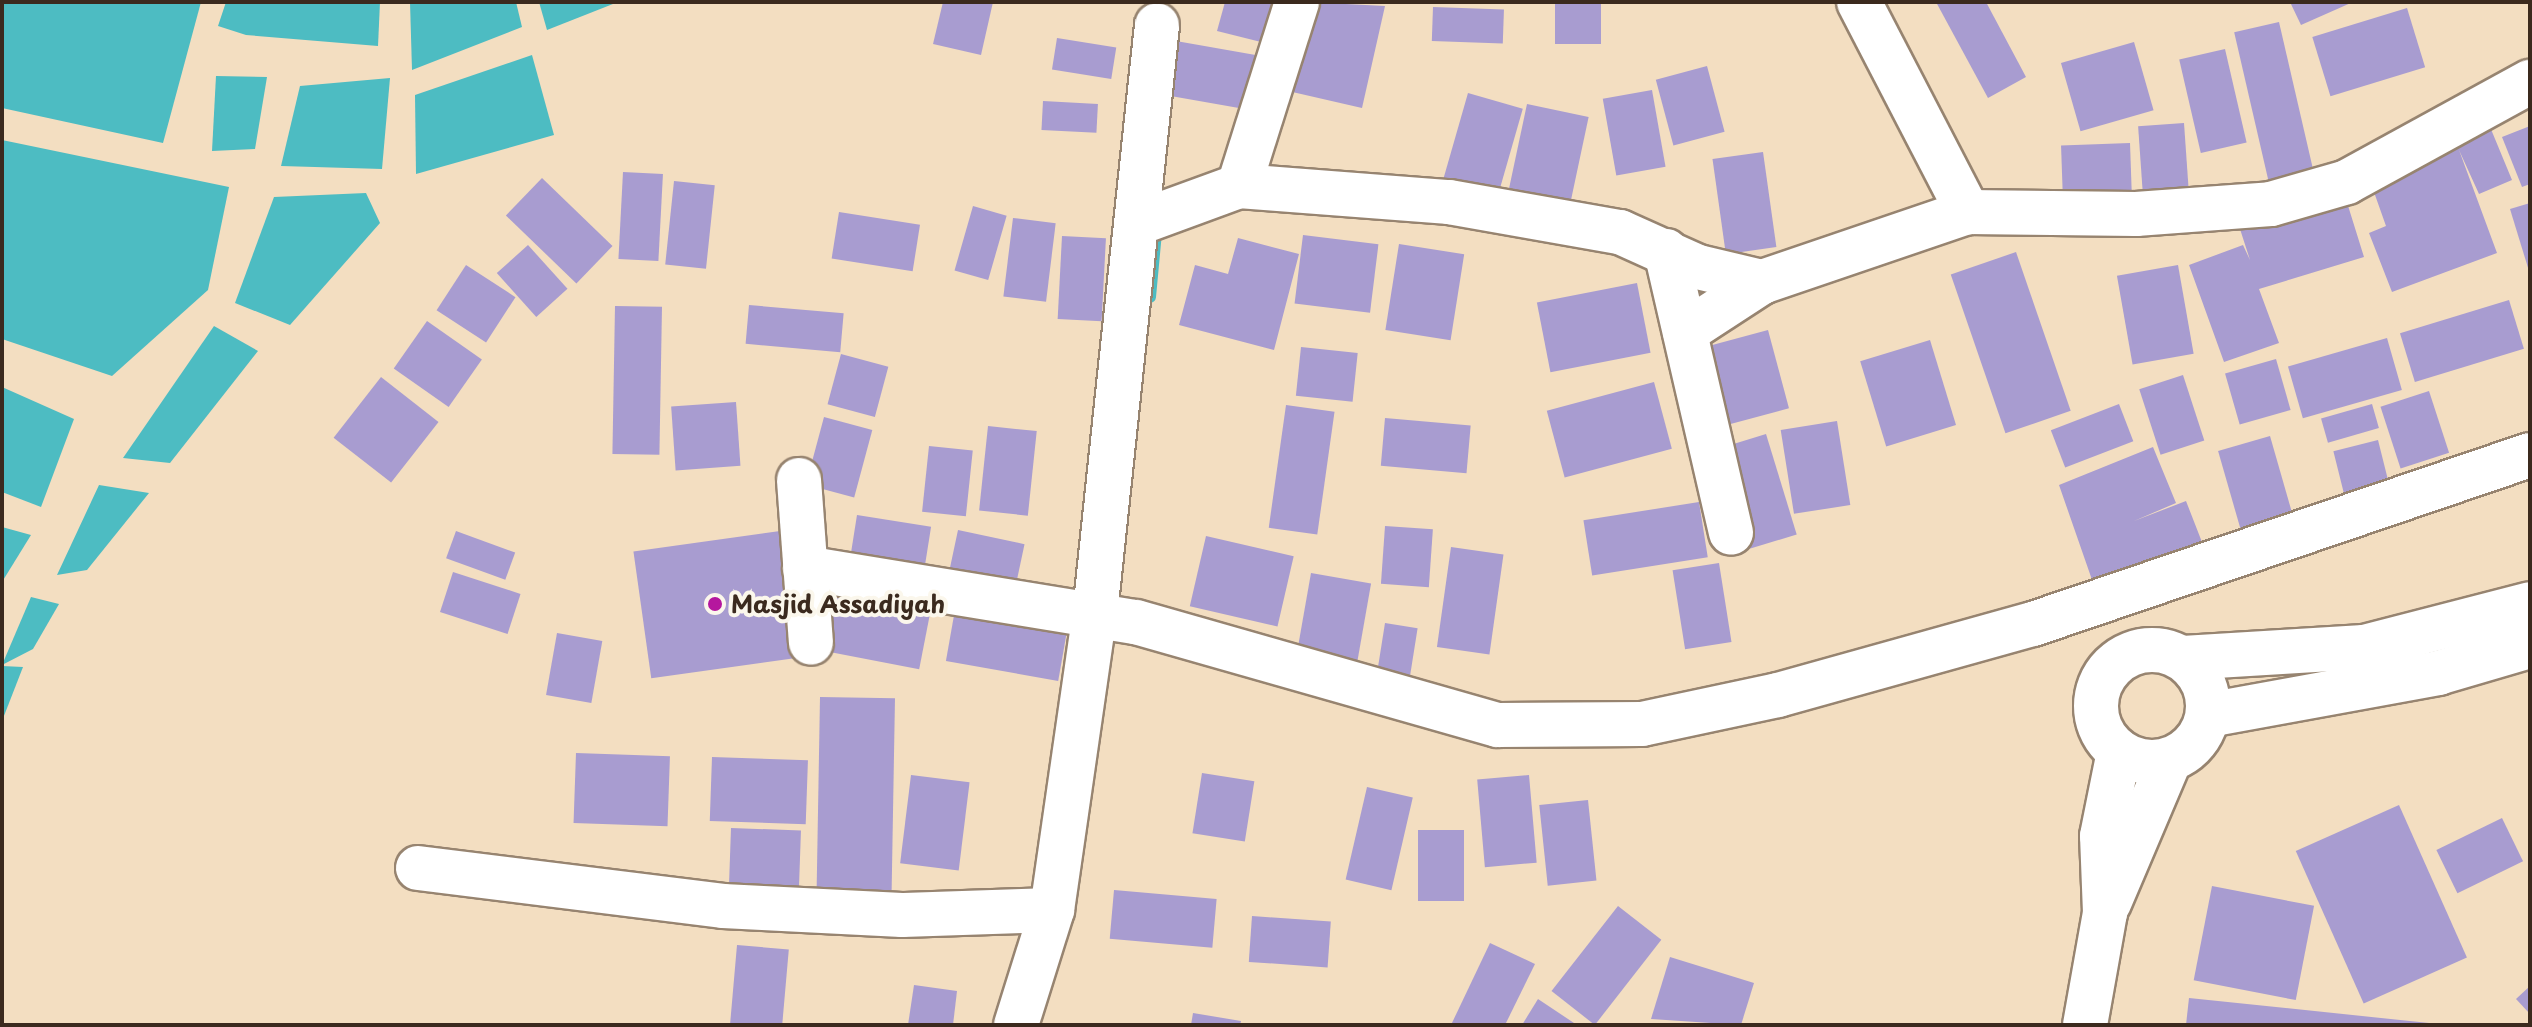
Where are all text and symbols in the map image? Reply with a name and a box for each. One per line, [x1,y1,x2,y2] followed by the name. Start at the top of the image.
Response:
[731,590,944,618] place label: Masjid Assadiyah
[706,595,724,613] marker: Masjid Assadiyah

